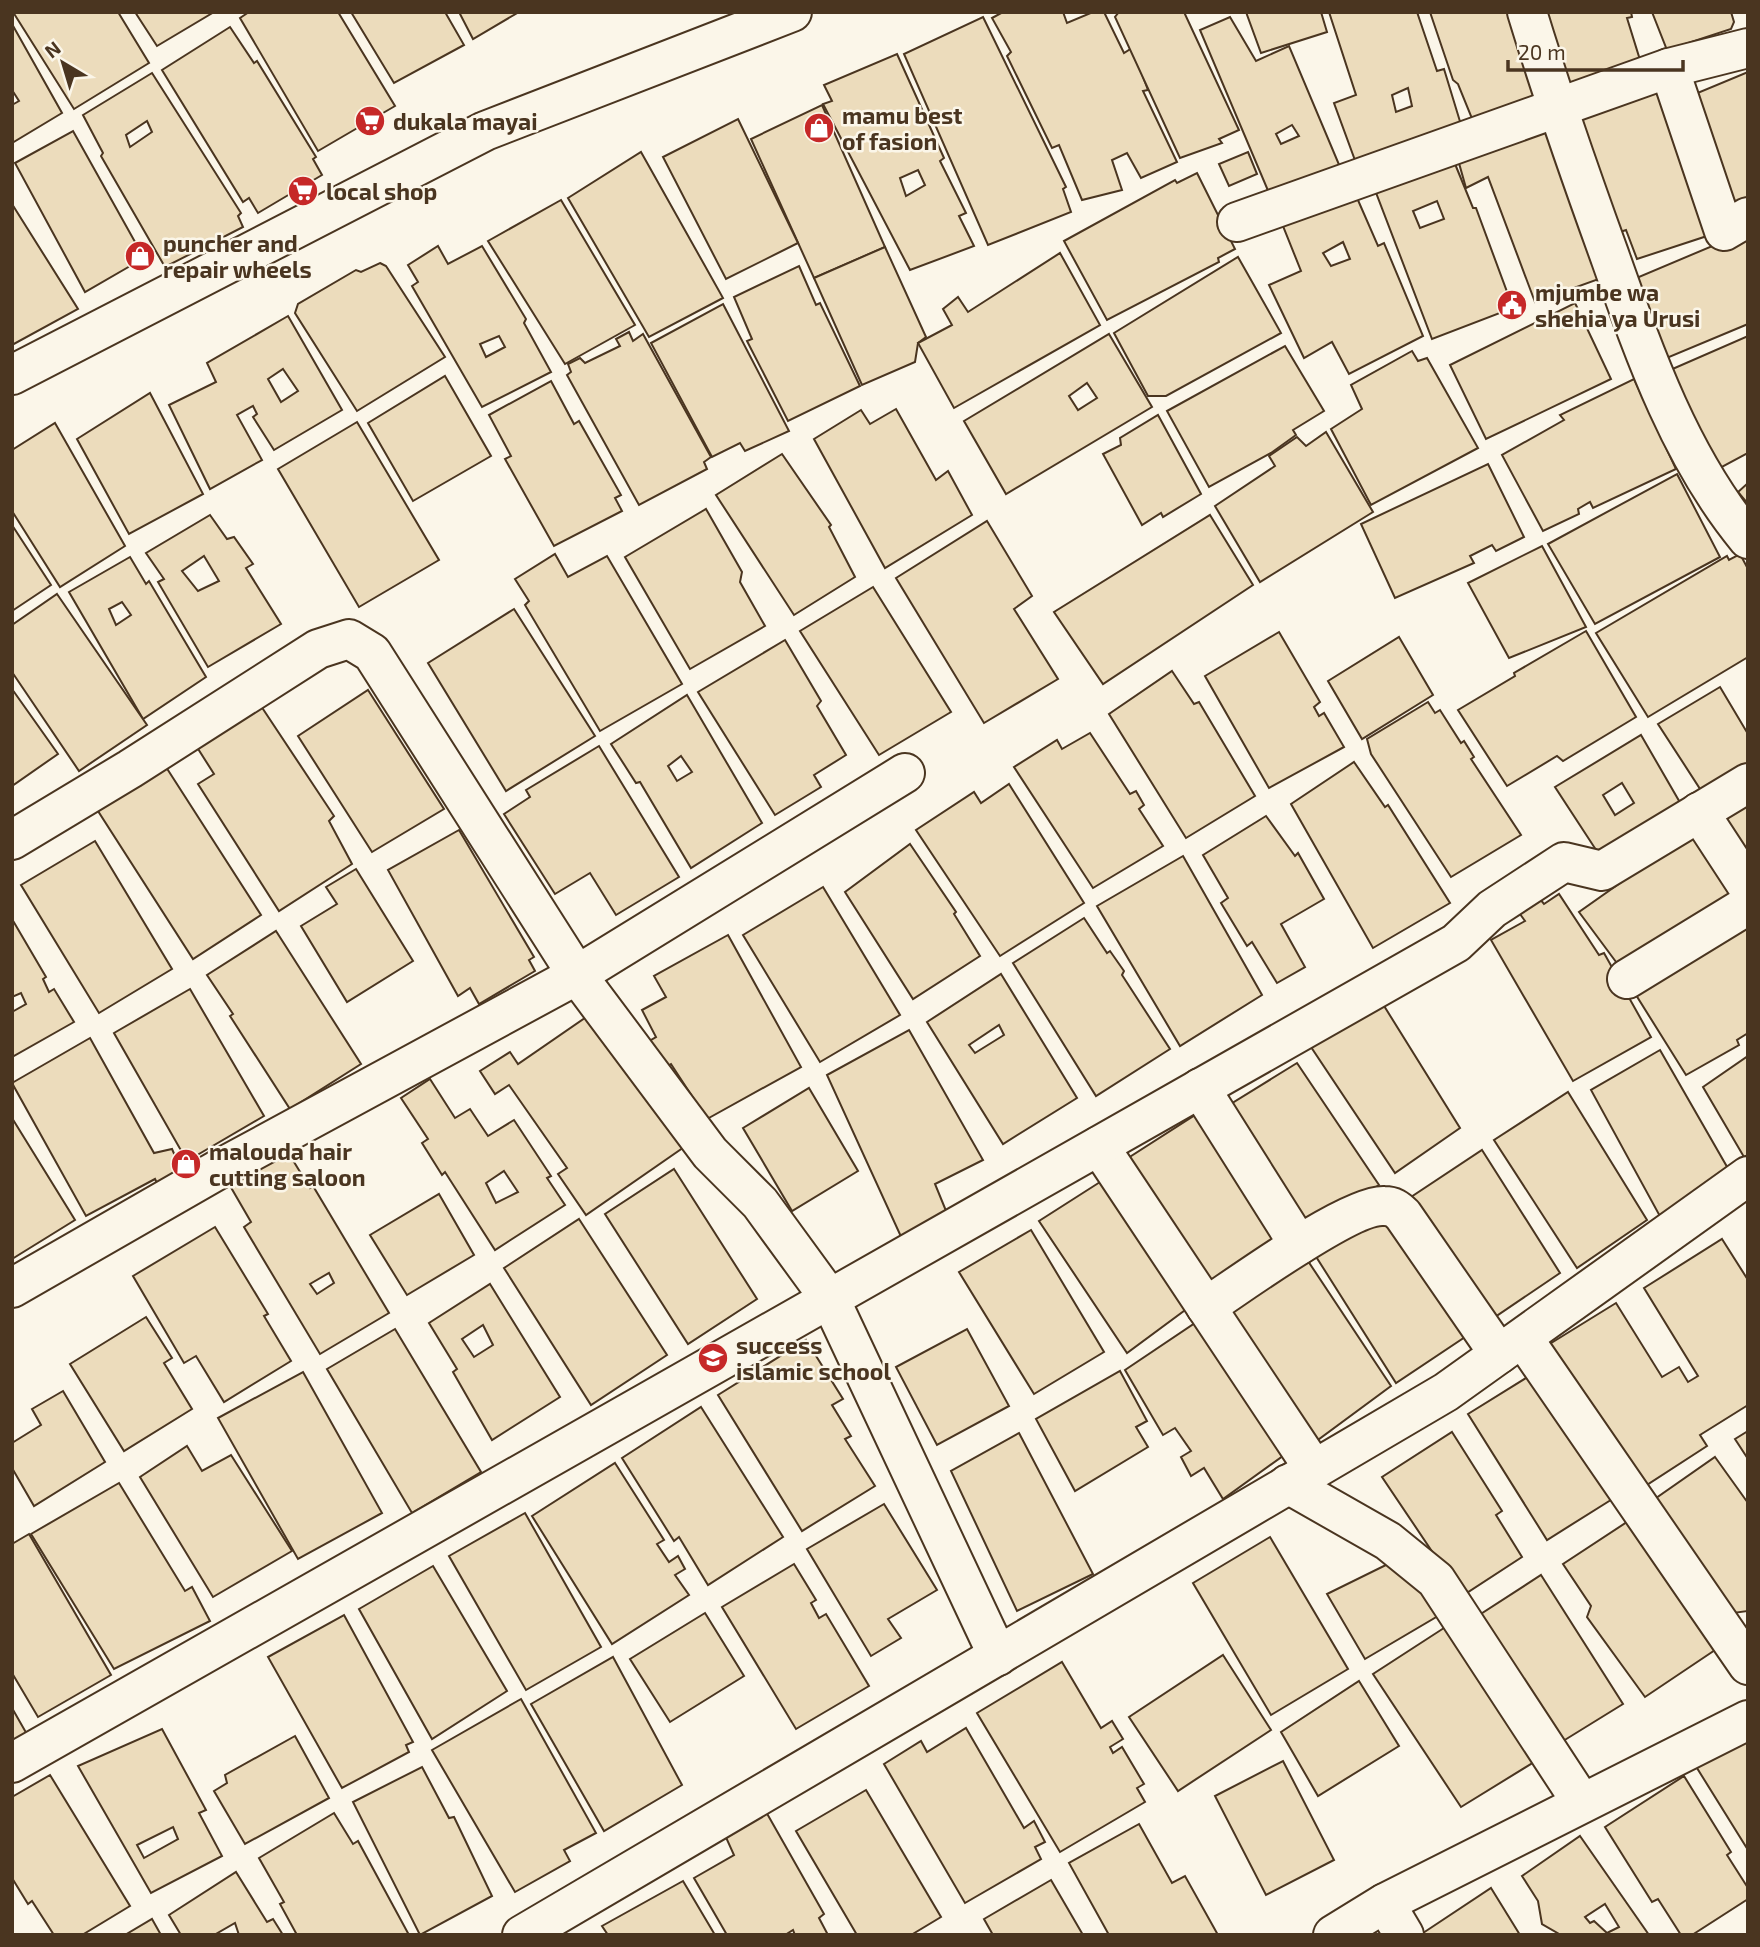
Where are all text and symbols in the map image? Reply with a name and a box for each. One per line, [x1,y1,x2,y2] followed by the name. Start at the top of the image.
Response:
[28,28,98,98] north arrow
[1508,28,1683,72] scale bar
[40,36,65,62] text: N
[1518,39,1566,64] text: 20 m
[842,101,963,155] place label: mamu best of fasion
[353,104,387,138] supermarket icon: dukala mayai
[393,107,538,135] place label: dukala mayai
[802,111,836,145] shop icon: mamu best of fasion
[286,174,320,208] supermarket icon: local shop
[326,177,437,205] place label: local shop
[163,229,312,283] place label: puncher and repair wheels
[123,239,157,273] shop icon: puncher and repair wheels
[1535,278,1700,332] place label: mjumbe wa shehia ya Urusi
[1495,288,1529,322] public building icon: mjumbe wa shehia ya Urusi
[209,1137,366,1191] place label: malouda hair cutting saloon
[169,1147,203,1181] shop icon: malouda hair cutting saloon
[736,1331,891,1385] place label: success islamic school
[696,1341,730,1375] school or university icon: success islamic school

